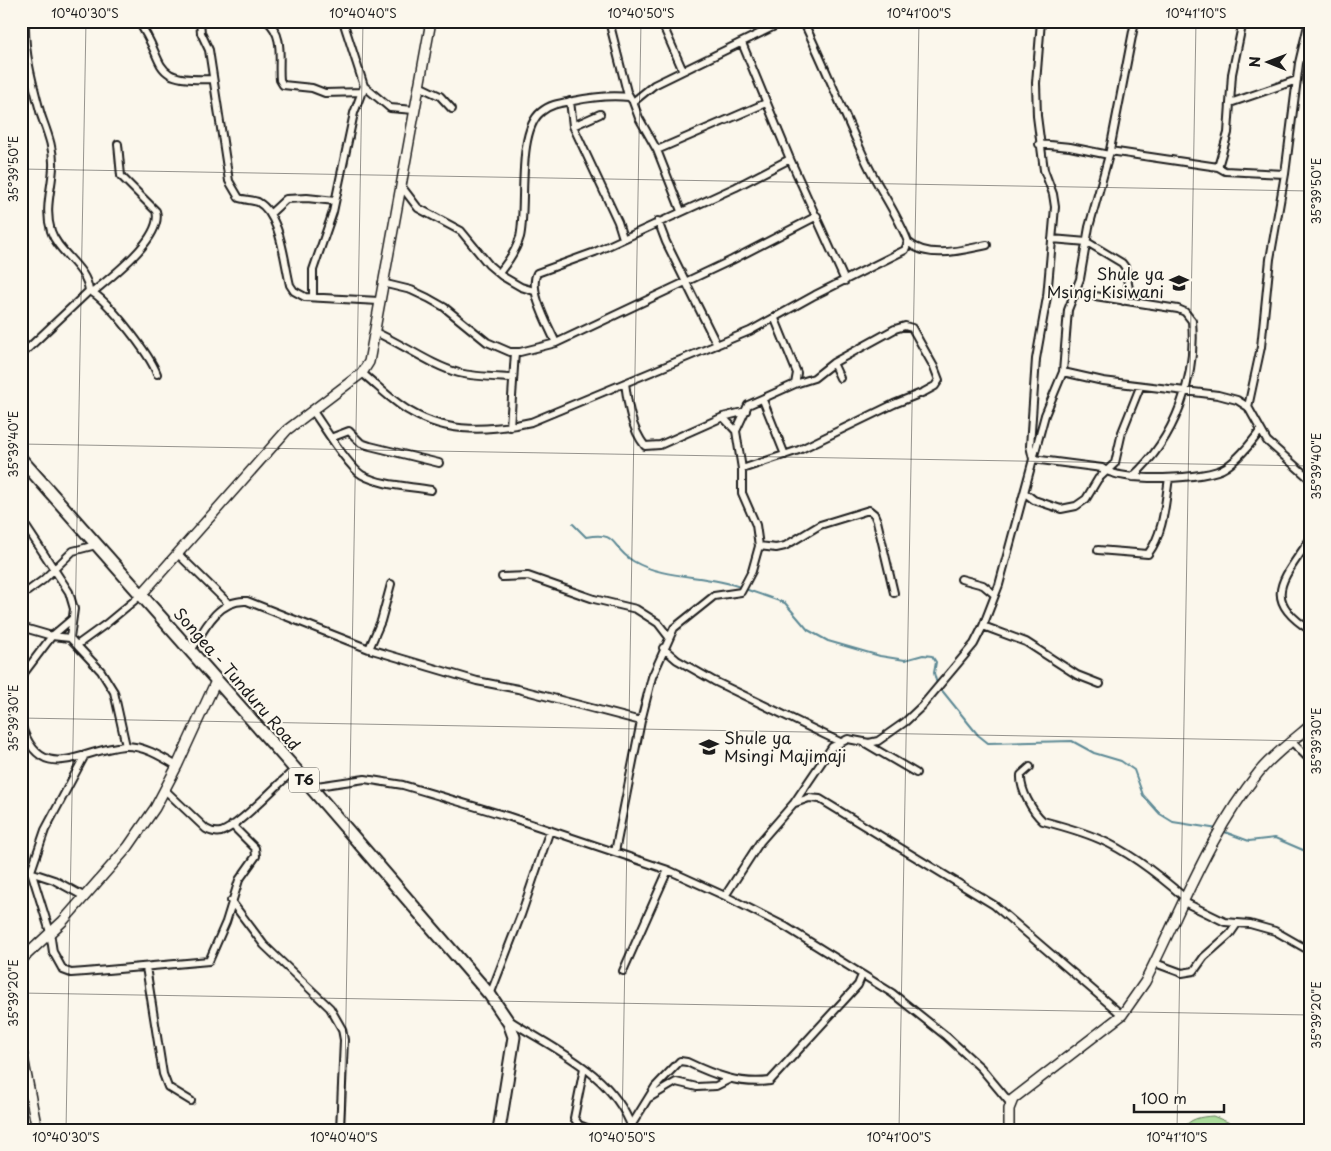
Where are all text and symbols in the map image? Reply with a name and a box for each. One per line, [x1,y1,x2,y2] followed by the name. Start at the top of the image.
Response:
[51,4,119,22] text: 10°40'30"S
[329,4,397,22] text: 10°40'40"S
[607,4,675,22] text: 10°40'50"S
[887,4,951,22] text: 10°41'00"S
[1165,4,1227,22] text: 10°41'10"S
[1244,38,1294,88] north arrow
[1244,56,1265,67] text: N
[4,136,22,202] text: 35°39'50"E
[1307,158,1325,224] text: 35°39'50"E
[1047,261,1164,303] place label: Shule ya Msingi Kisiwani
[1168,272,1190,294] school or university icon: Shule ya Msingi Kisiwani
[4,411,22,477] text: 35°39'40"E
[1307,433,1325,499] text: 35°39'40"E
[169,601,307,755] street label: Songea - Tunduru Road
[4,684,22,752] text: 35°39'30"E
[1307,707,1325,775] text: 35°39'30"E
[724,725,846,767] place label: Shule ya Msingi Majimaji
[698,736,720,758] school or university icon: Shule ya Msingi Majimaji
[289,768,319,792] road number: T6
[4,959,22,1027] text: 35°39'20"E
[1307,981,1325,1049] text: 35°39'20"E
[1134,1081,1224,1113] scale bar
[1141,1086,1187,1109] text: 100 m
[32,1128,100,1146] text: 10°40'30"S
[310,1128,378,1146] text: 10°40'40"S
[588,1128,656,1146] text: 10°40'50"S
[867,1128,931,1146] text: 10°41'00"S
[1146,1128,1208,1146] text: 10°41'10"S

